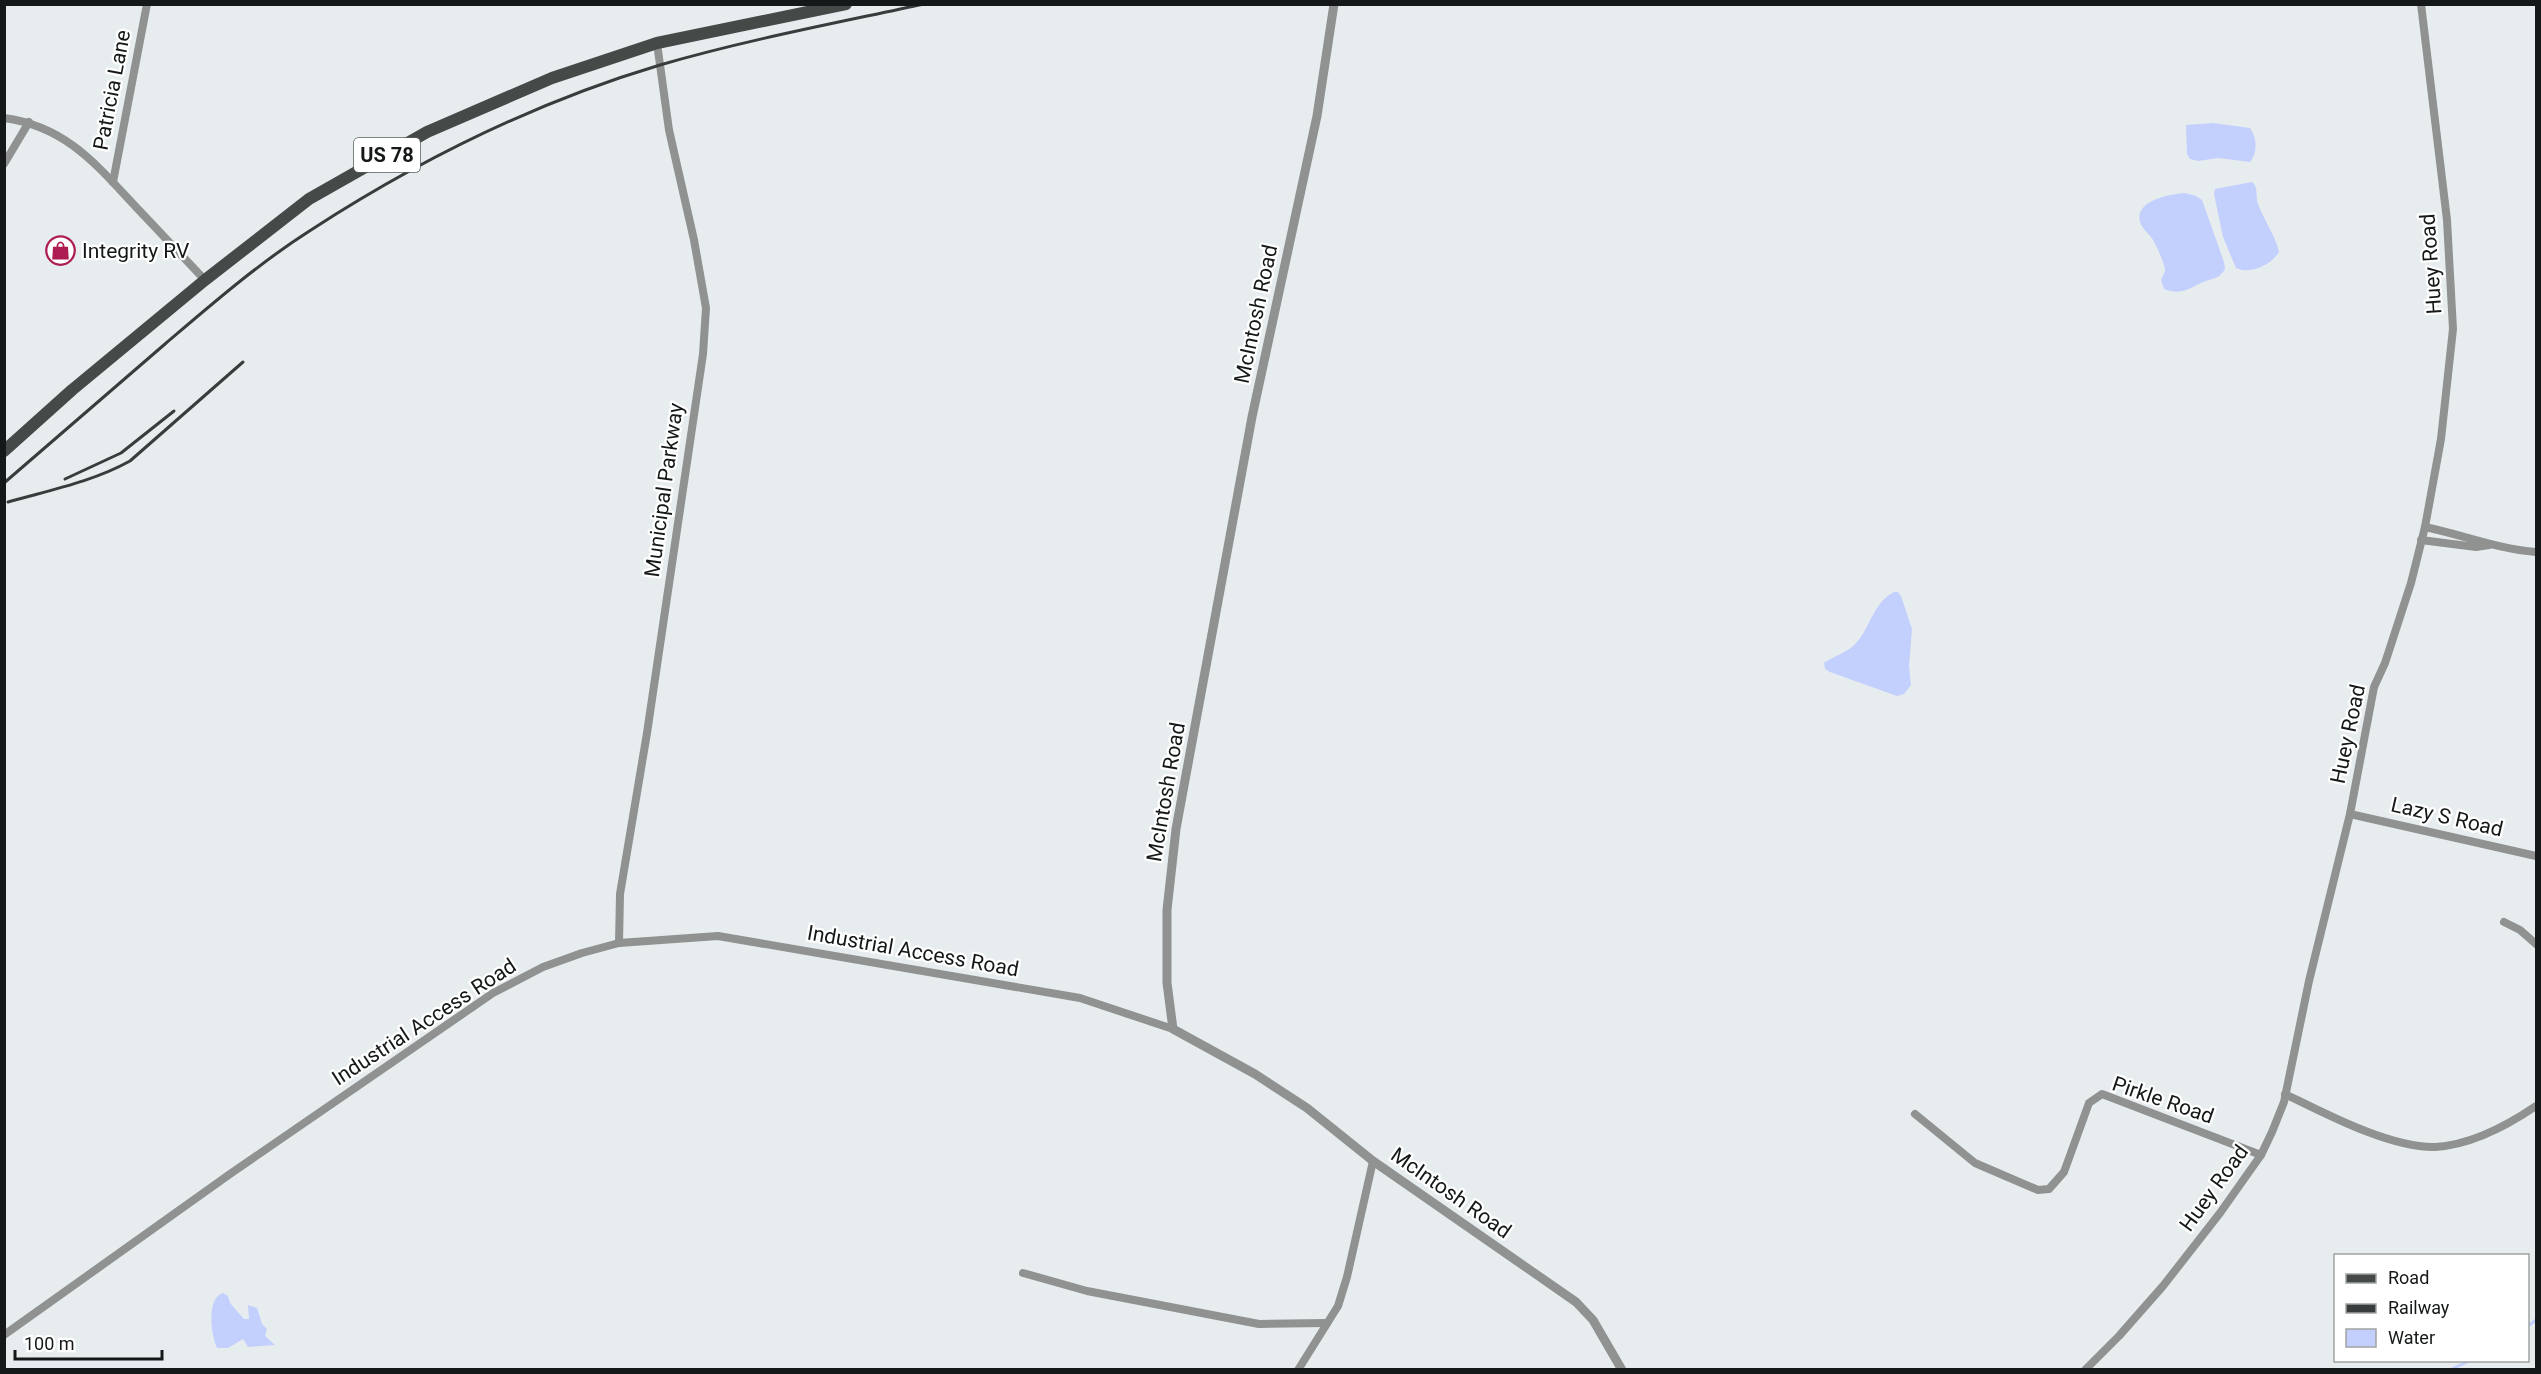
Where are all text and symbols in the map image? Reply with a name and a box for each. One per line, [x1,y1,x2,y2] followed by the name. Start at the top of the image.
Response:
[89,28,135,152] street label: Patricia Lane
[354,138,420,172] road number: US 78
[2416,213,2446,315] street label: Huey Road
[45,235,77,267] shop icon: Integrity RV
[82,239,190,263] place label: Integrity RV
[1230,243,1282,385] street label: McIntosh Road
[640,401,688,579] street label: Municipal Parkway
[2326,682,2370,786] street label: Huey Road
[1142,720,1190,864] street label: McIntosh Road
[2389,792,2505,842] street label: Lazy S Road
[805,921,1021,981] street label: Industrial Access Road
[328,954,520,1090] street label: Industrial Access Road
[2109,1071,2217,1129] street label: Pirkle Road
[2175,1140,2253,1236] street label: Huey Road
[1386,1143,1516,1243] street label: McIntosh Road
[2334,1254,2529,1362] legend
[2388,1267,2429,1288] text: Road
[2388,1297,2450,1318] text: Railway
[15,1323,162,1361] scale bar
[2388,1327,2435,1348] text: Water
[24,1333,75,1354] text: 100 m

